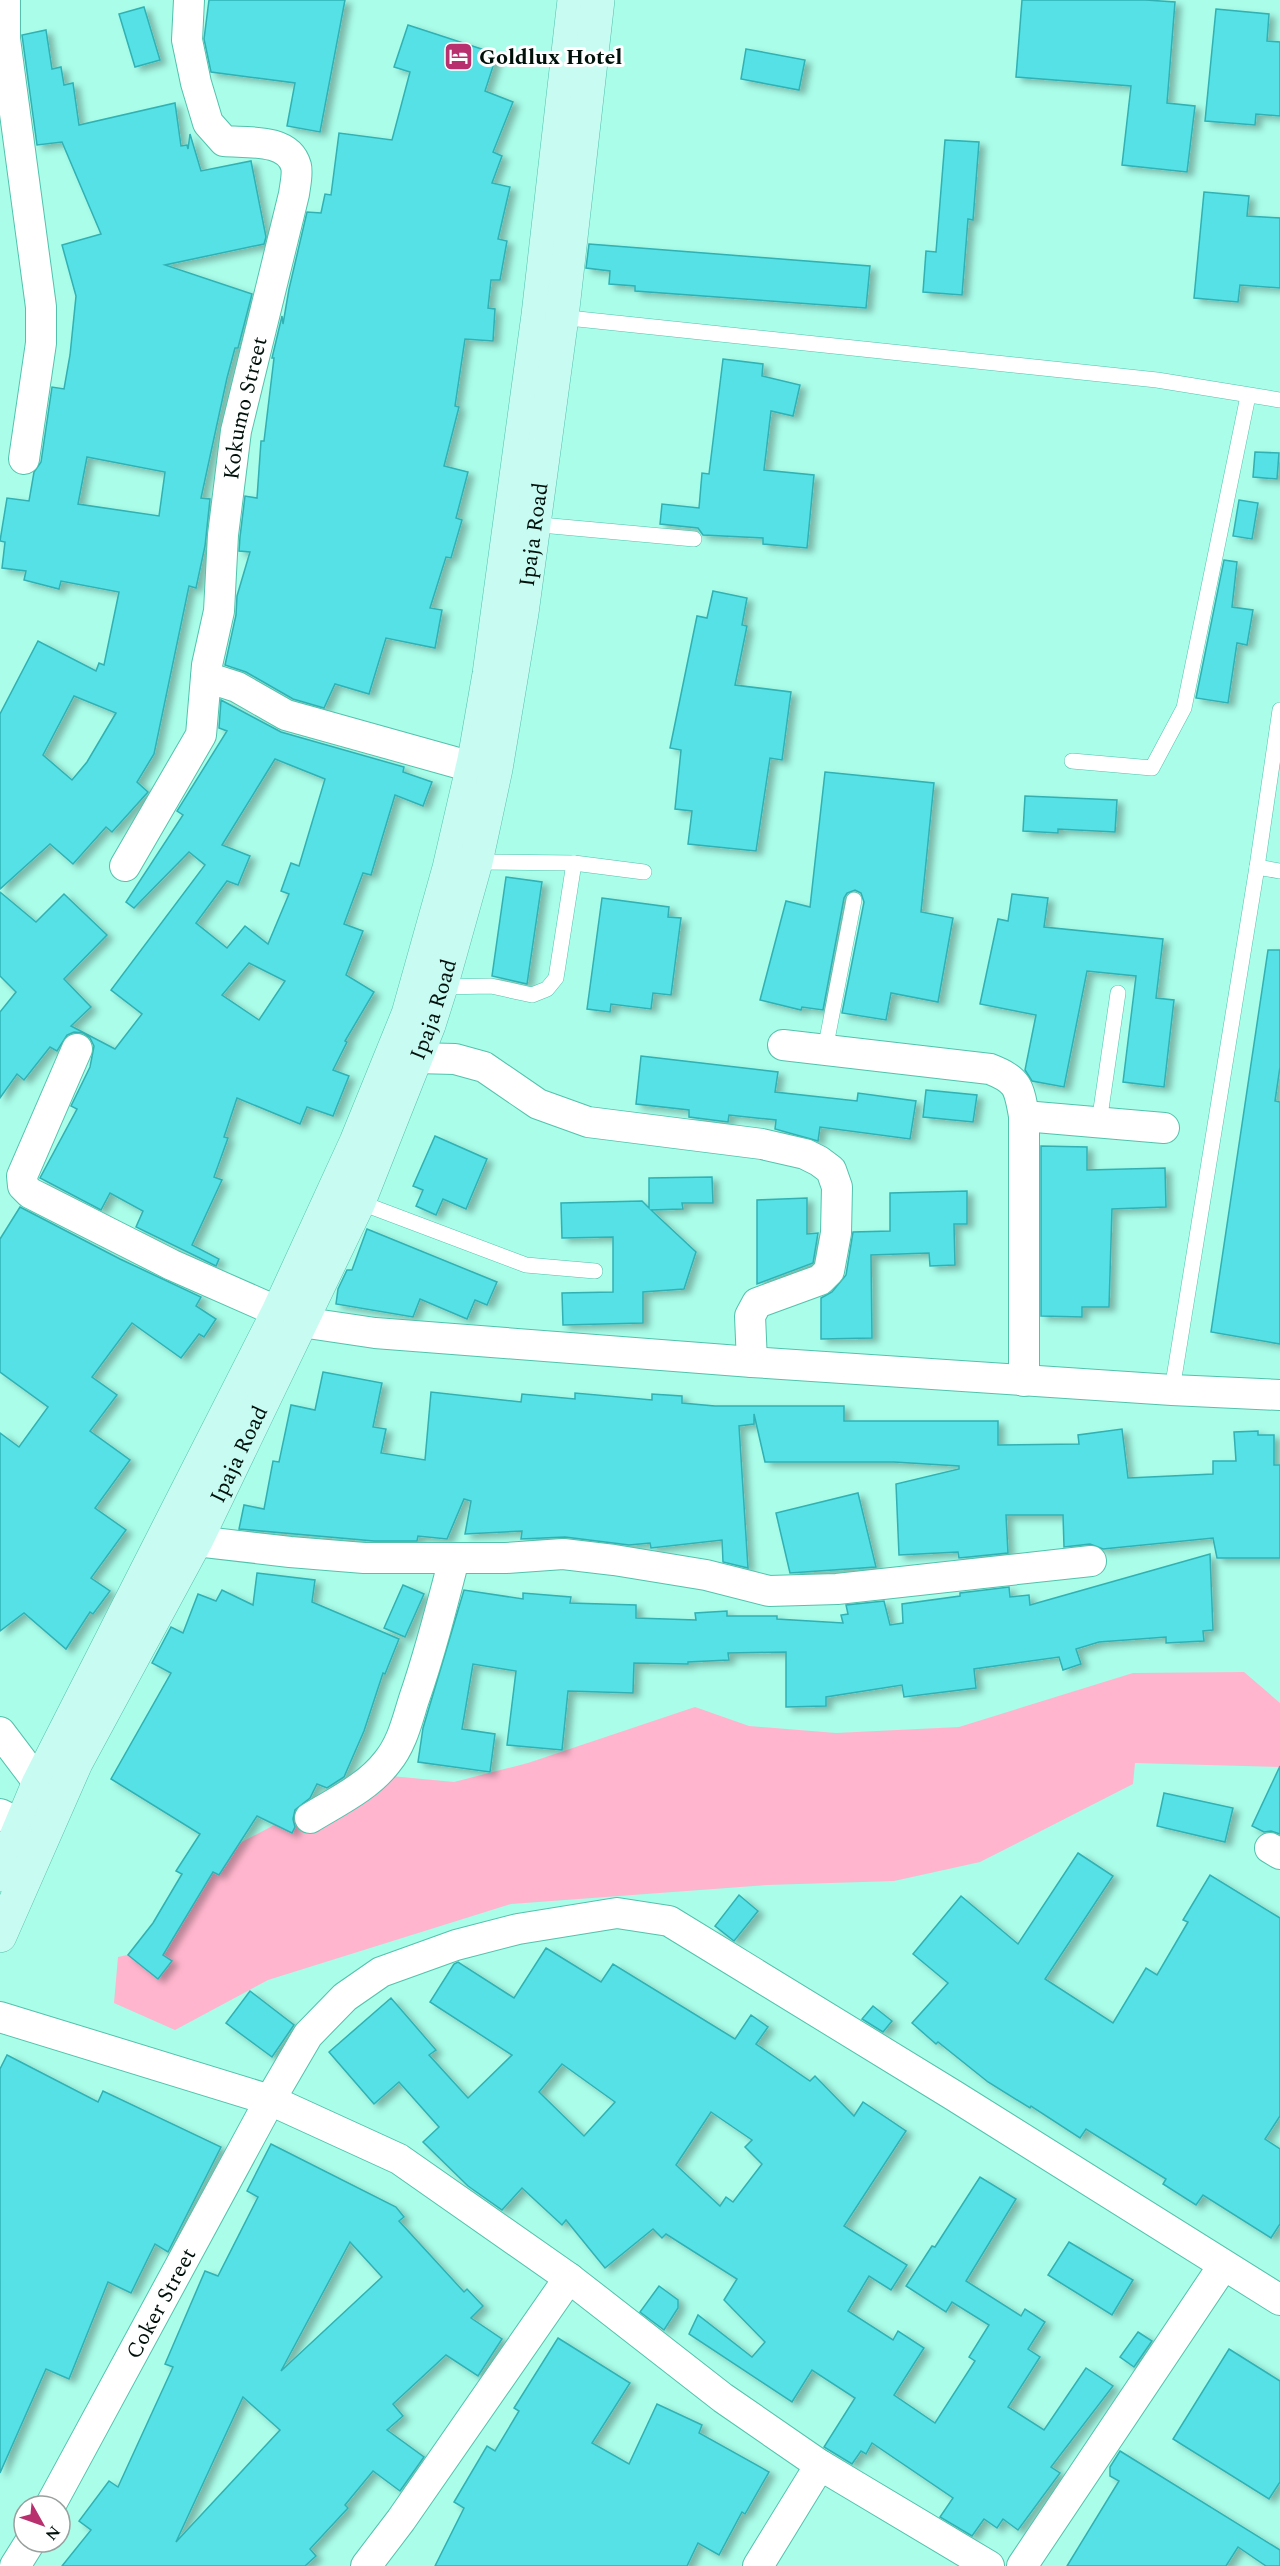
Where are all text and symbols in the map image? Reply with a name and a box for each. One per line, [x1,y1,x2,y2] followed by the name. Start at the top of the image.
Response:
[442,40,474,72] hotel icon: Goldlux Hotel
[479,41,623,74] place label: Goldlux Hotel
[215,333,277,482] street label: Kokumo Street
[511,481,557,589] street label: Ipaja Road
[402,955,466,1065] street label: Ipaja Road
[202,1400,277,1509] street label: Ipaja Road
[118,2242,205,2365] street label: Coker Street
[12,2494,72,2554] north arrow
[39,2520,66,2546] text: N

